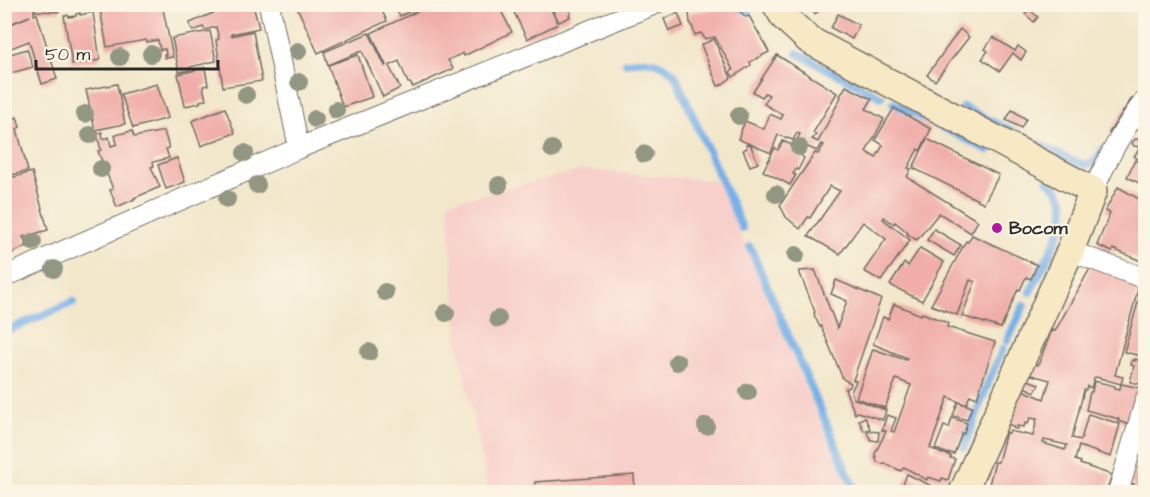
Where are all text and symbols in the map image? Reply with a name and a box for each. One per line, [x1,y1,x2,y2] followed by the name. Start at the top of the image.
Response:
[36,33,218,71] scale bar
[45,42,90,67] text: 50 m
[1009,216,1068,241] place label: Bocom
[990,221,1004,235] marker: Bocom

